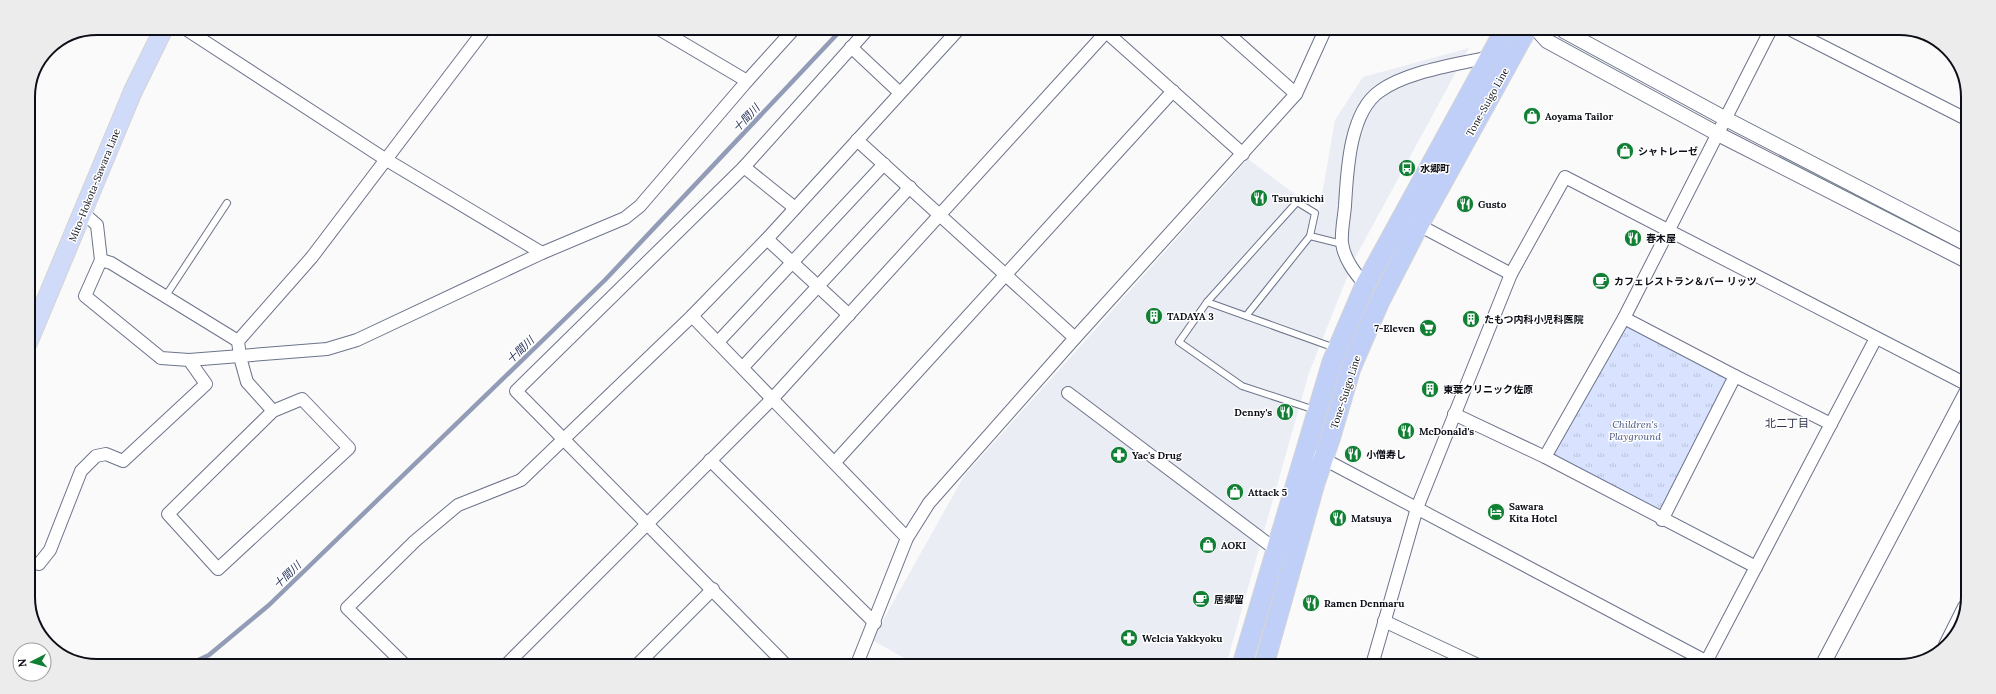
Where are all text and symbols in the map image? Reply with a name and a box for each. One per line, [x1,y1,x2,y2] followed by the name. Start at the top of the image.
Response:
[1463,65,1512,139] street label: Tone-Suigo Line
[730,100,763,135] water label: 十間川
[1522,106,1542,126] shop icon: Aoyama Tailor
[1545,110,1613,123] place label: Aoyama Tailor
[66,126,123,244] street label: Mito-Hokota-Sawara Line
[1615,141,1635,161] shop icon: シャトレーゼ
[1638,145,1698,158] place label: シャトレーゼ
[1397,158,1417,178] bus stop icon: 水郷町
[1420,162,1450,175] place label: 水郷町
[1249,188,1269,208] restaurant icon: Tsurukichi
[1272,192,1325,205] place label: Tsurukichi
[1455,194,1475,214] restaurant icon: Gusto
[1478,198,1507,211] place label: Gusto
[1623,228,1643,248] restaurant icon: 春木屋
[1646,232,1676,245] place label: 春木屋
[1591,271,1611,291] cafe icon: カフェレストラン＆バー リッツ
[1614,275,1757,288] place label: カフェレストラン＆バー リッツ
[1144,306,1164,326] building icon: TADAYA 3
[1461,309,1481,329] building icon: たもつ内科小児科医院
[1167,310,1214,323] place label: TADAYA 3
[1484,313,1584,326] place label: たもつ内科小児科医院
[1418,318,1438,338] supermarket icon: 7-Eleven
[1374,322,1416,335] place label: 7-Eleven
[503,333,537,366] water label: 十間川
[1327,353,1364,431] street label: Tone-Suigo Line
[1420,379,1440,399] building icon: 東葉クリニック佐原
[1443,383,1533,396] place label: 東葉クリニック佐原
[1275,402,1295,422] restaurant icon: Denny's
[1234,406,1272,419] place label: Denny's
[1765,416,1809,430] district label: 北二丁目
[1609,418,1661,443] park label: Children's Playground
[1396,421,1416,441] restaurant icon: McDonald's
[1419,425,1474,438] place label: McDonald's
[1343,444,1363,464] restaurant icon: 小僧寿し
[1109,445,1129,465] pharmacy icon: Yac's Drug
[1366,448,1406,461] place label: 小僧寿し
[1132,449,1182,462] place label: Yac's Drug
[1225,482,1245,502] shop icon: Attack 5
[1248,486,1288,499] place label: Attack 5
[1509,500,1557,525] place label: Sawara Kita Hotel
[1486,502,1506,522] hotel icon: Sawara Kita Hotel
[1328,508,1348,528] restaurant icon: Matsuya
[1351,512,1392,525] place label: Matsuya
[1198,535,1218,555] shop icon: AOKI
[1221,539,1246,552] place label: AOKI
[270,558,304,591] water label: 十間川
[1191,589,1211,609] cafe icon: 居郷留
[1214,593,1244,606] place label: 居郷留
[1301,593,1321,613] restaurant icon: Ramen Denmaru
[1324,597,1404,610] place label: Ramen Denmaru
[1119,628,1139,648] pharmacy icon: Welcia Yakkyoku
[1142,632,1222,645] place label: Welcia Yakkyoku
[12,642,52,682] north arrow
[15,658,29,668] text: N

